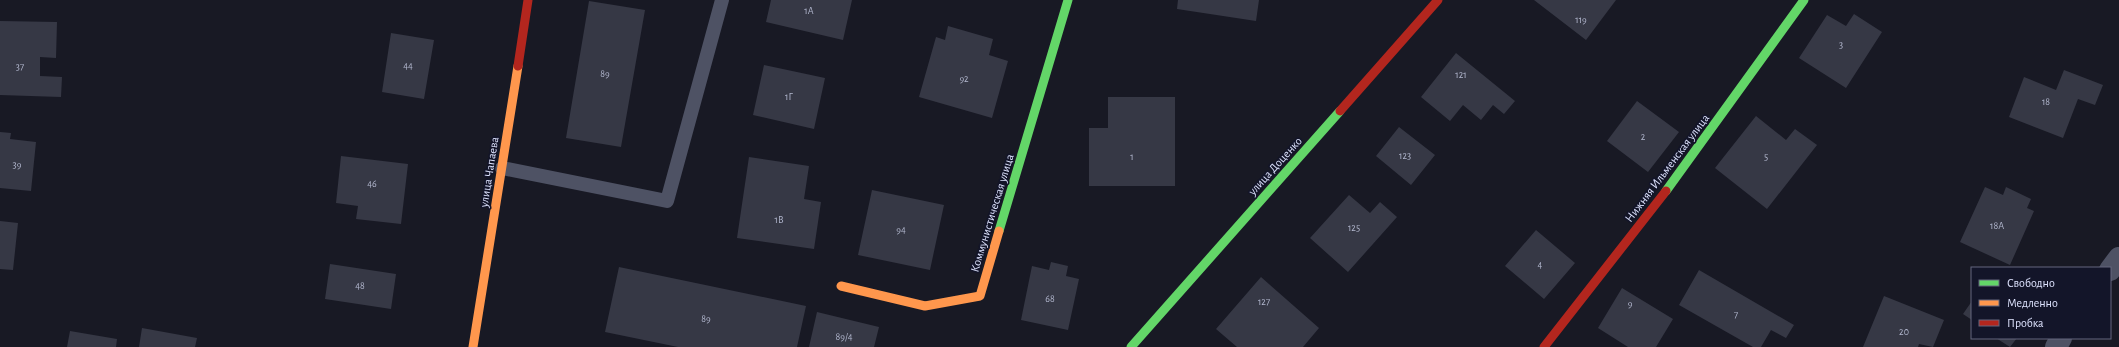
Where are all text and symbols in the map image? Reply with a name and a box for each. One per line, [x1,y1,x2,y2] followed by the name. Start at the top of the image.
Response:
[804,6,814,16] house number: 1А
[1575,15,1587,25] house number: 119
[1839,40,1843,50] house number: 3
[403,61,413,71] house number: 44
[16,62,24,72] house number: 37
[600,69,610,79] house number: 89
[1455,70,1467,80] house number: 121
[959,74,969,84] house number: 92
[785,92,793,102] house number: 1Г
[2042,97,2050,107] house number: 18
[1623,111,1713,225] street label: Нижняя Ильменская улица
[1641,132,1646,142] house number: 2
[477,135,502,209] street label: улица Чапаева
[1245,135,1305,199] street label: улица Доценко
[1399,151,1411,161] house number: 123
[968,152,1017,274] street label: Коммунистическая улица
[1130,152,1134,162] house number: 1
[1764,152,1768,162] house number: 5
[13,160,22,170] house number: 39
[367,179,377,189] house number: 46
[774,215,784,225] house number: 1В
[1990,221,2004,231] house number: 18А
[1348,223,1360,233] house number: 125
[896,225,906,235] house number: 94
[1538,260,1543,270] house number: 4
[1971,267,2111,339] legend
[2007,277,2055,289] text: Свободно
[355,281,365,291] house number: 48
[1045,294,1055,304] house number: 68
[1258,297,1270,307] house number: 127
[2007,297,2058,309] text: Медленно
[1628,299,1633,309] house number: 9
[1734,310,1738,320] house number: 7
[701,314,711,324] house number: 89
[2007,317,2044,329] text: Пробка
[1899,327,1909,337] house number: 20
[835,332,853,342] house number: 89/4

